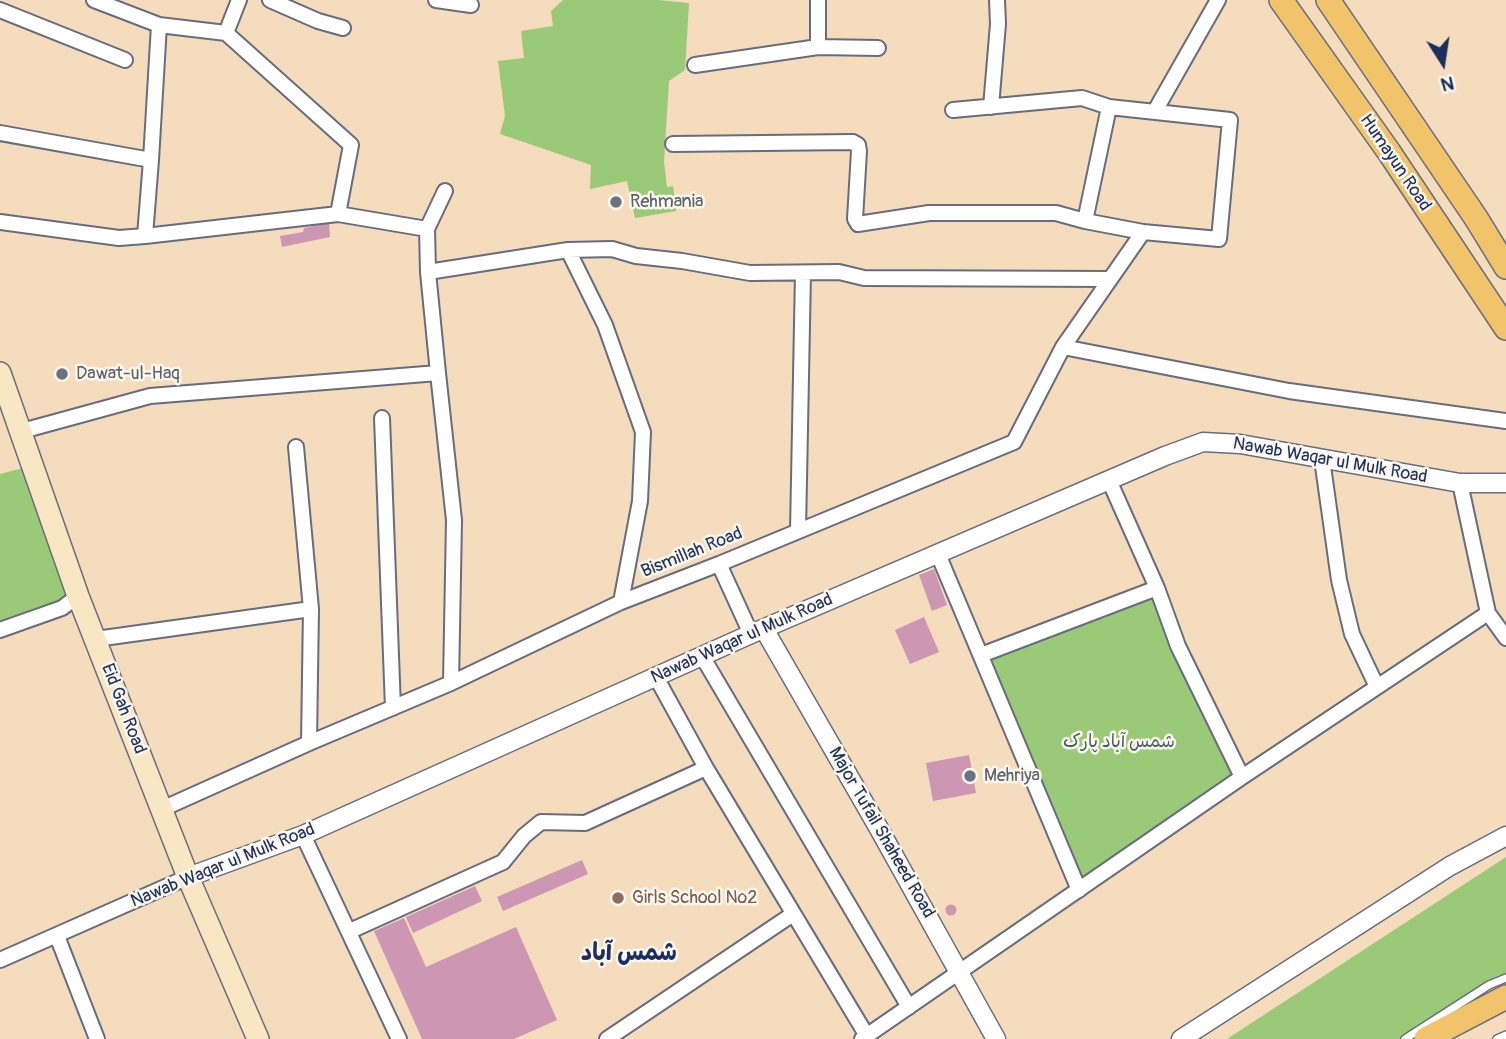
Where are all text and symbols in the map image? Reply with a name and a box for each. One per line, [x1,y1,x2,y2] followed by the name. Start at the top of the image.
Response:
[1408,28,1478,98] north arrow
[1439,70,1456,97] text: N
[1355,110,1435,216] street label: Humayun Road
[630,191,703,213] place label: Rehmania
[608,194,624,210] marker: Rehmania
[76,363,180,385] place label: Dawat-ul-Haq
[54,366,70,382] marker: Dawat-ul-Haq
[1231,433,1429,489] street label: Nawab Waqar ul Mulk Road
[638,523,746,583] street label: Bismillah Road
[648,589,836,689] street label: Nawab Waqar ul Mulk Road
[96,661,150,757] street label: Eid Gah Road
[1063,731,1175,753] park label: شمس آباد پارک
[823,744,939,922] street label: Major Tufail Shaheed Road
[984,765,1040,787] place label: Mehriya
[962,768,978,784] marker: Mehriya
[128,819,318,913] street label: Nawab Waqar ul Mulk Road
[632,887,757,909] place label: Girls School No2
[610,890,626,906] marker: Girls School No2
[581,940,677,968] district label: شمس آباد

